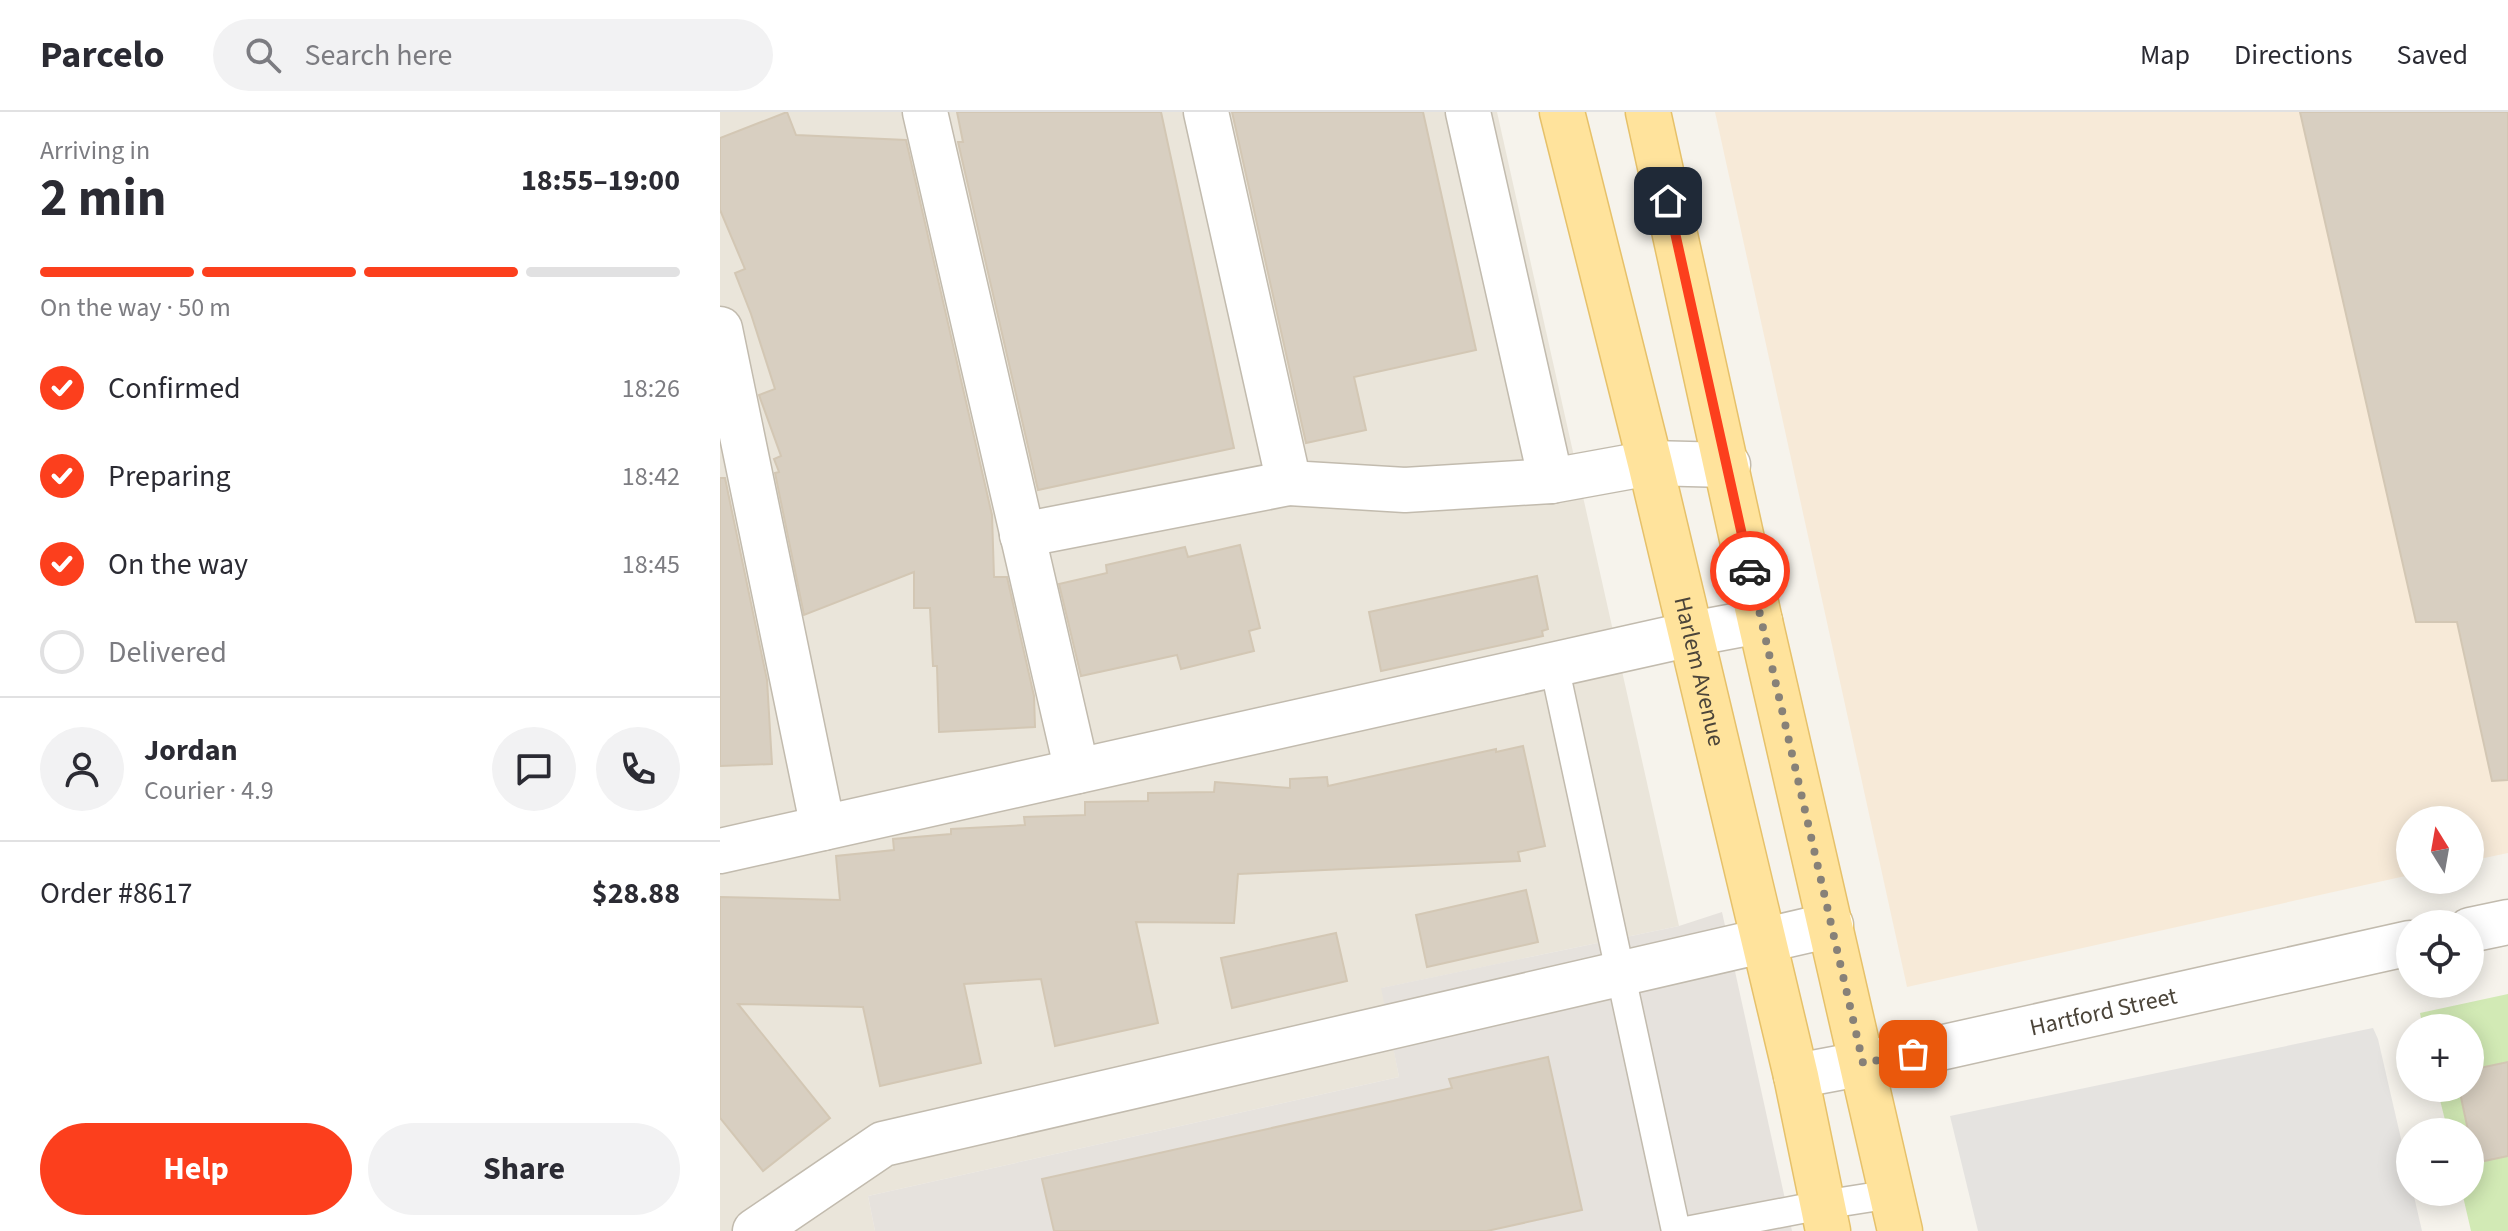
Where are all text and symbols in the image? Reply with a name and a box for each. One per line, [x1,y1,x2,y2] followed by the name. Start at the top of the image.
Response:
[213,19,773,91] search box
[40,28,165,82] text: Parcelo
[241,33,285,77] icon: search
[305,34,452,77] text: Search here
[2140,35,2190,75] text: Map
[2234,35,2353,75] text: Directions
[2397,35,2468,75] text: Saved
[40,132,150,169] text: Arriving in
[521,159,680,202] text: 18:55–19:00
[40,162,167,236] text: 2 min
[1634,167,1702,235] pin
[1646,179,1690,223] icon: home
[40,289,231,326] text: On the way · 50 m
[40,366,84,410] icon: check
[108,367,241,410] text: Confirmed
[622,370,680,407] text: 18:26
[40,454,84,498] icon: check
[108,455,231,498] text: Preparing
[622,458,680,495] text: 18:42
[1710,531,1790,611] courier
[40,542,84,586] icon: check
[108,543,248,586] text: On the way
[622,546,680,583] text: 18:45
[1728,549,1772,593] icon: car
[1664,593,1734,750] street label: Harlem Avenue
[108,631,227,674] text: Delivered
[40,727,124,811] button: person
[492,727,576,811] button: chat
[596,727,680,811] button: phone
[144,729,238,772] text: Jordan
[144,772,274,809] text: Courier · 4.9
[2396,806,2484,894] north arrow
[2396,806,2484,1206] map controls
[40,872,193,915] text: Order #8617
[592,872,680,915] text: $28.88
[2396,910,2484,998] button: locate
[2026,979,2180,1045] street label: Hartford Street
[2396,1014,2484,1102] button: +
[1879,1020,1947,1088] pin
[1891,1032,1935,1076] icon: bag
[2396,1118,2484,1206] button: −
[40,1123,352,1215] button: Help
[368,1123,680,1215] button: Share

